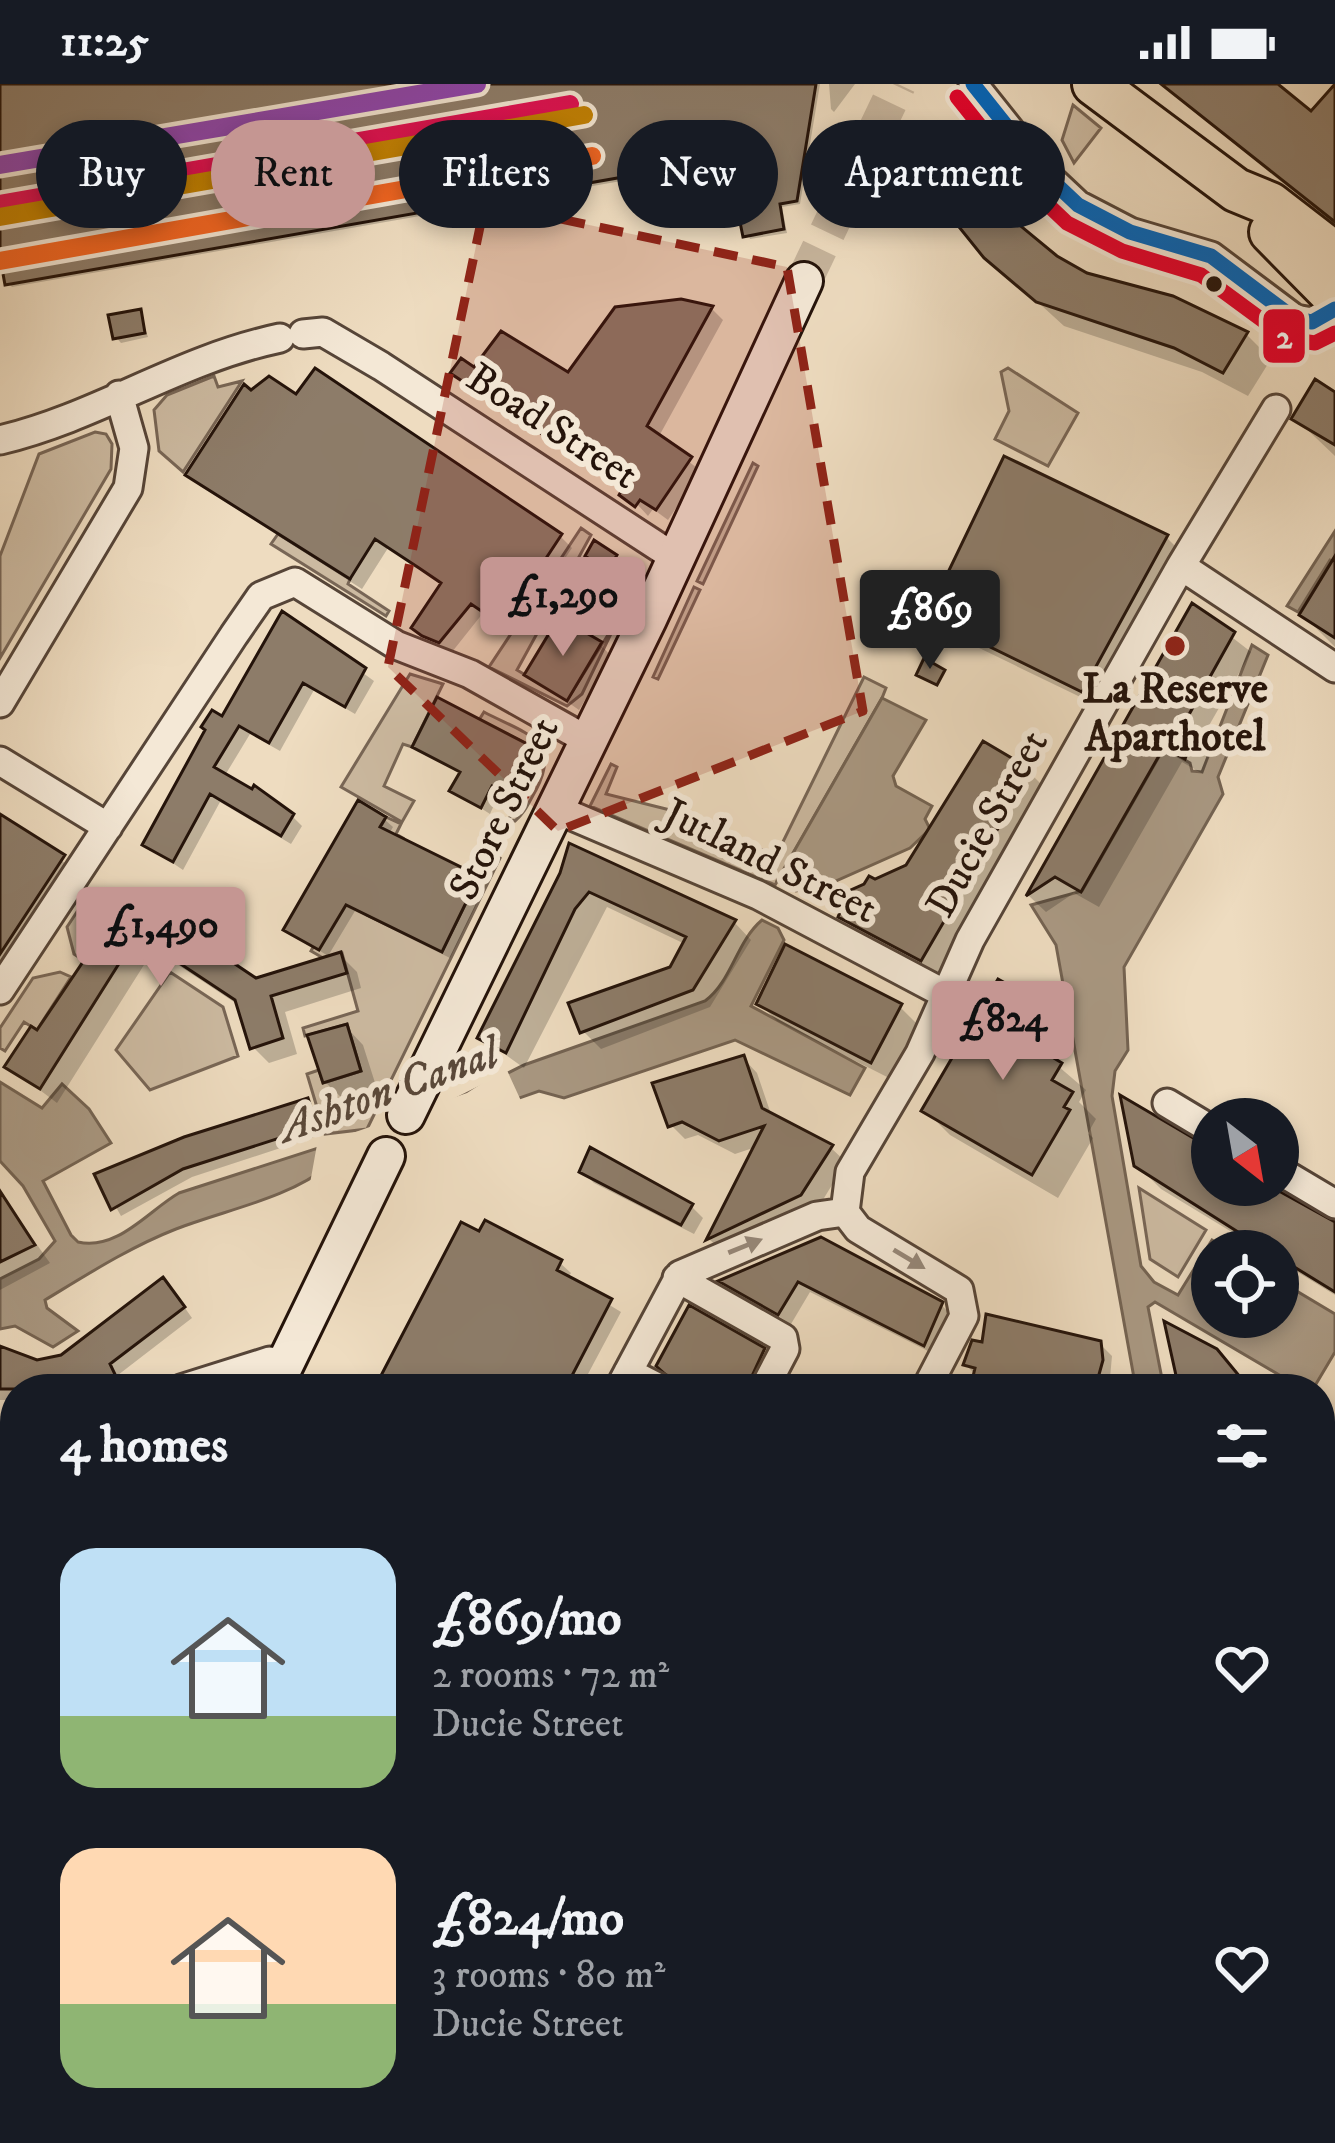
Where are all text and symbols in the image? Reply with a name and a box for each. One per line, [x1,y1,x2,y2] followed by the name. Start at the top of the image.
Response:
[60,14,149,70] text: 11:25
[36,120,187,228] chip: Buy
[211,120,375,228] chip: Rent
[399,120,593,228] chip: Filters
[617,120,778,228] chip: New
[802,120,1065,228] chip: Apartment
[1203,273,1225,295] unlabelled marker
[1261,307,1307,365] line badge: 2
[1276,318,1293,359] text: 2
[456,352,648,502] street label: Boad Street
[465,557,661,659] pin: £1,290
[859,570,1001,672] pin: £869
[507,571,619,620] text: £1,290
[887,584,973,633] text: £869
[1162,633,1188,659] marker: La Reserve Aparthotel
[1082,664,1268,764] place label: La Reserve Aparthotel
[438,709,572,909] street label: Store Street
[915,721,1061,927] street label: Ducie Street
[651,786,885,936] street label: Jutland Street
[63,887,259,989] pin: £1,490
[103,901,219,950] text: £1,490
[932,981,1074,1083] pin: £824
[959,995,1047,1044] text: £824
[267,1024,510,1158] water label: Ashton Canal
[1191,1098,1299,1206] north arrow
[1191,1098,1299,1338] map controls
[1191,1230,1299,1338] button: locate
[727,1236,763,1255] one-way arrow
[892,1248,926,1269] one-way arrow
[1209,1413,1275,1479] icon: filters
[60,1414,228,1478] text: 4 homes
[432,1587,622,1651] text: £869/mo
[156,1596,300,1740] icon: home
[1209,1635,1275,1701] icon: heart
[432,1651,669,1700] text: 2 rooms · 72 m²
[432,1700,624,1749] text: Ducie Street
[432,1887,624,1951] text: £824/mo
[156,1896,300,2040] icon: home
[1209,1935,1275,2001] icon: heart
[432,1951,665,2000] text: 3 rooms · 80 m²
[432,2000,624,2049] text: Ducie Street

